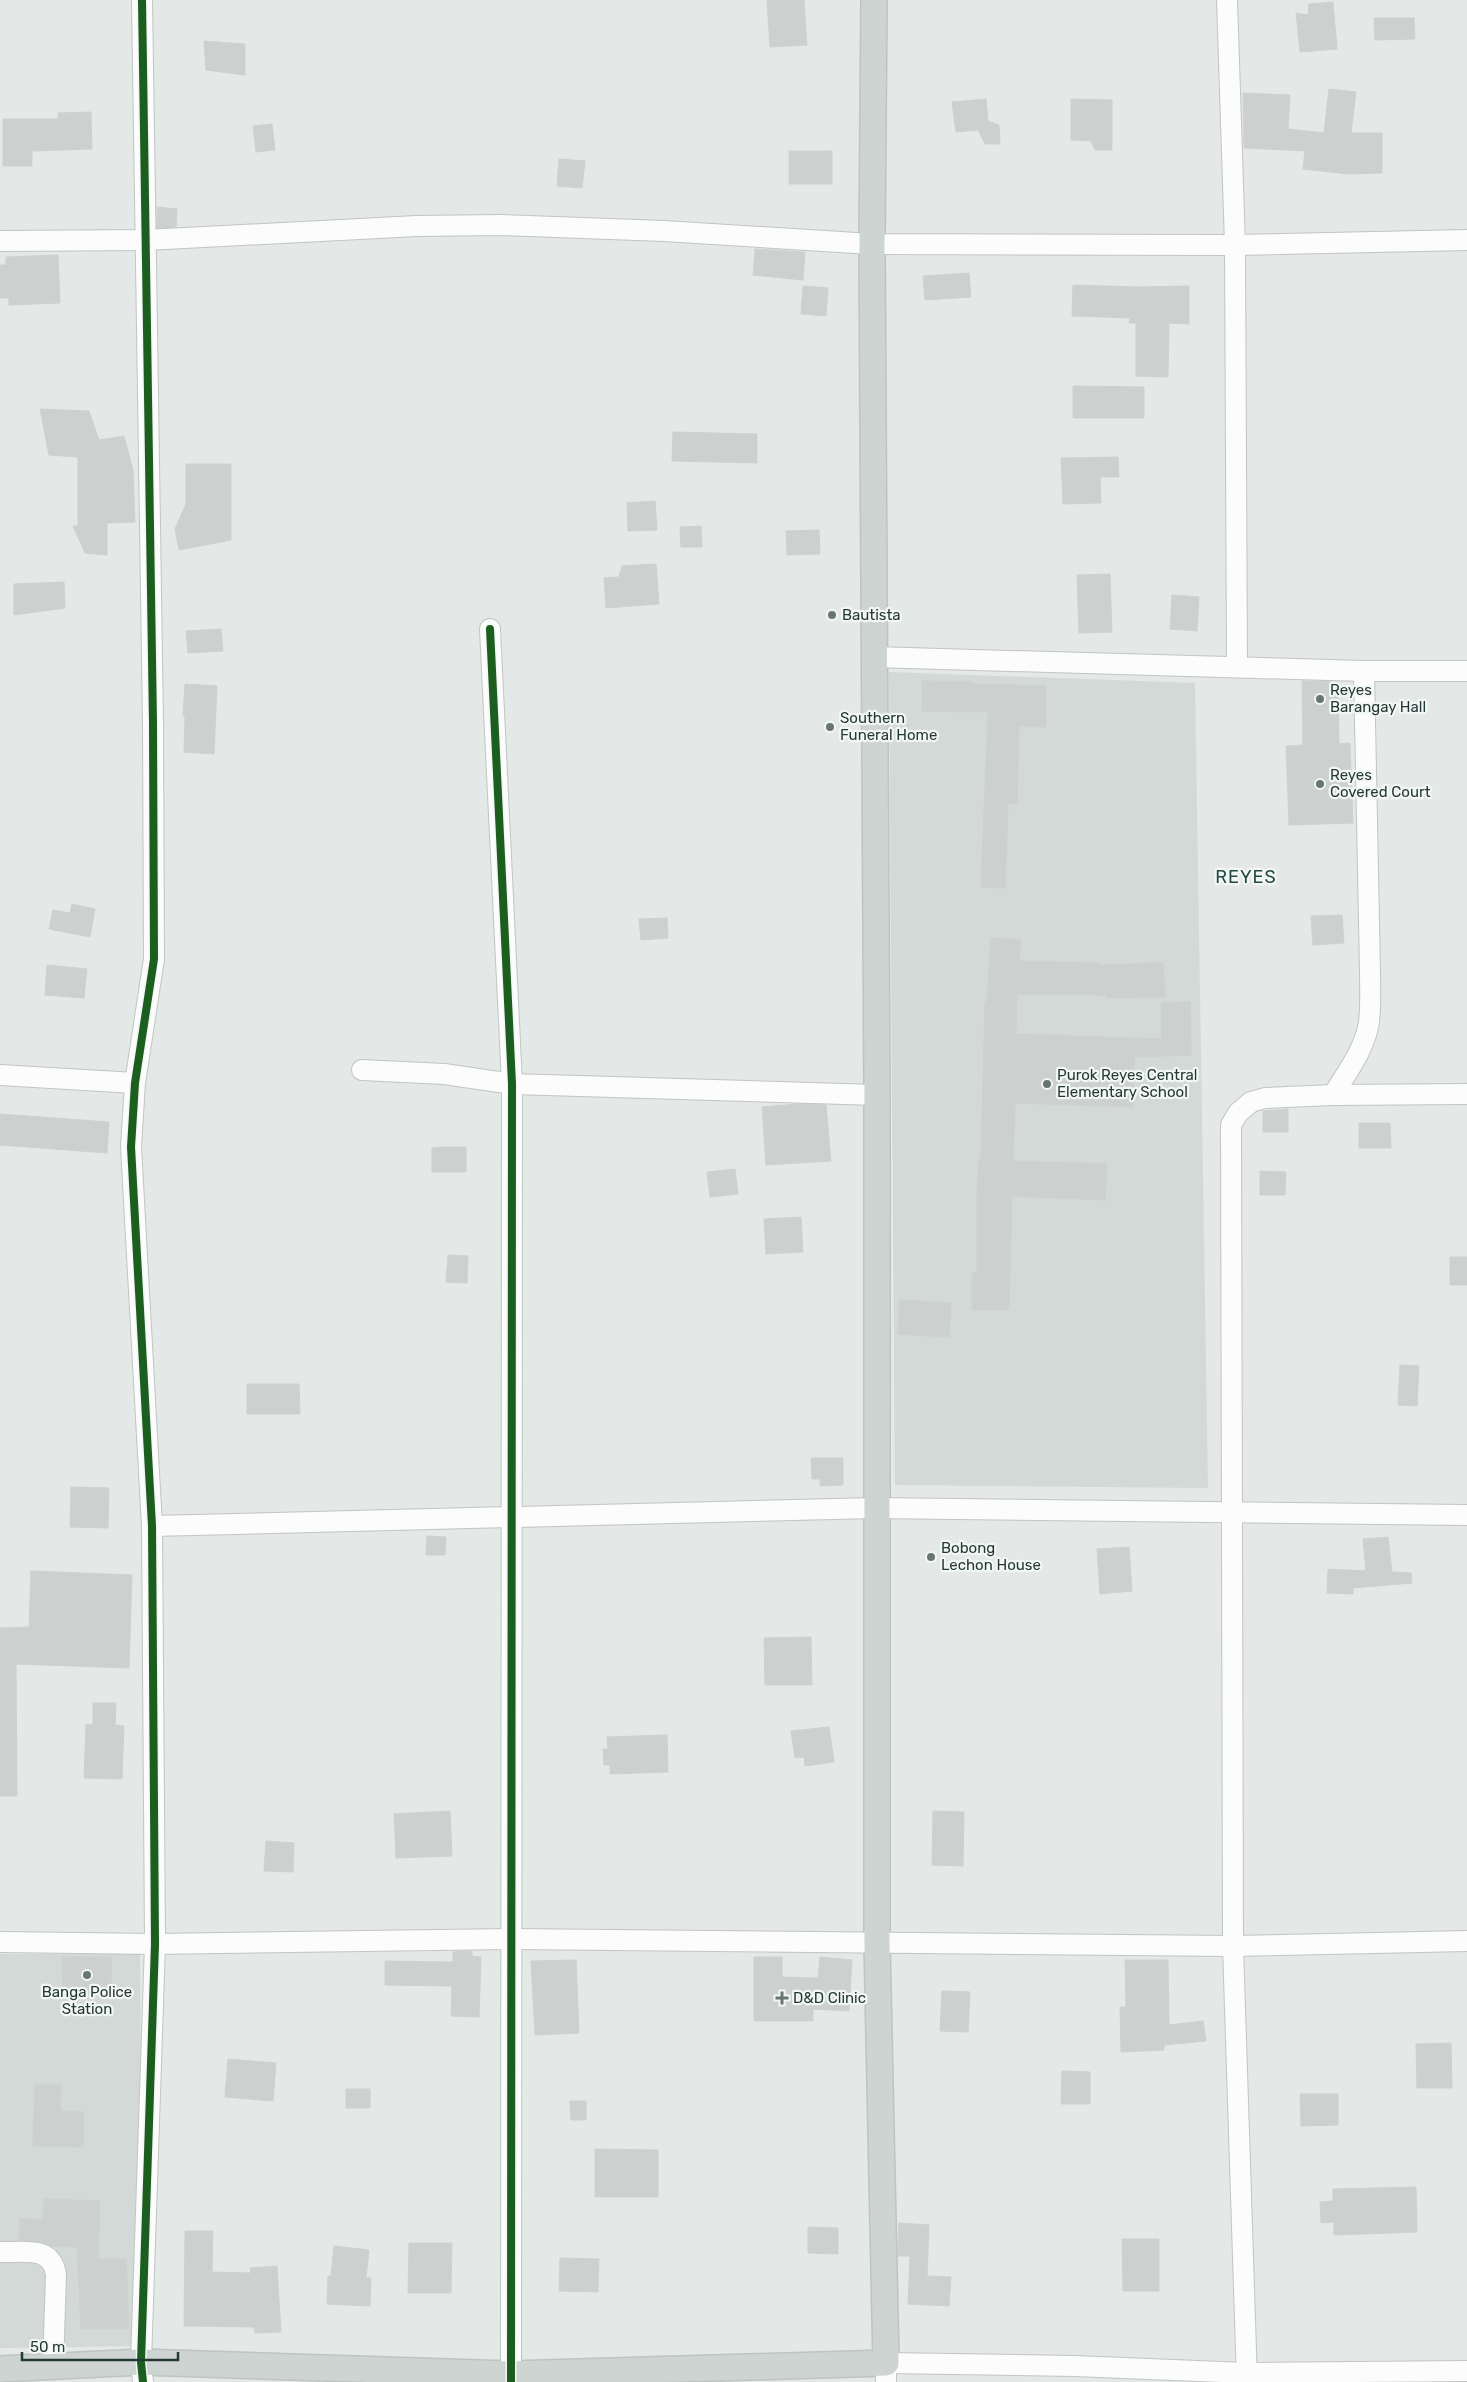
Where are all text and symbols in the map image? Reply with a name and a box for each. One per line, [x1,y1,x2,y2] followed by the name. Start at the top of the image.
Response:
[842,606,901,624] place label: Bautista
[826,609,838,621] marker: Bautista
[1330,681,1426,716] place label: Reyes Barangay Hall
[1314,693,1326,705] marker: Reyes Barangay Hall
[840,709,937,744] place label: Southern Funeral Home
[824,721,836,733] marker: Southern Funeral Home
[1330,766,1431,801] place label: Reyes Covered Court
[1314,778,1326,790] marker: Reyes Covered Court
[1215,866,1277,888] district label: REYES
[1057,1066,1197,1101] place label: Purok Reyes Central Elementary School
[1041,1078,1053,1090] marker: Purok Reyes Central Elementary School
[941,1539,1041,1574] place label: Bobong Lechon House
[925,1551,937,1563] marker: Bobong Lechon House
[81,1969,93,1981] marker: Banga Police Station
[42,1983,132,2018] place label: Banga Police Station
[793,1989,866,2007] place label: D&D Clinic
[775,1991,789,2005] marker: D&D Clinic
[22,2330,179,2362] scale bar
[30,2338,65,2356] text: 50 m

